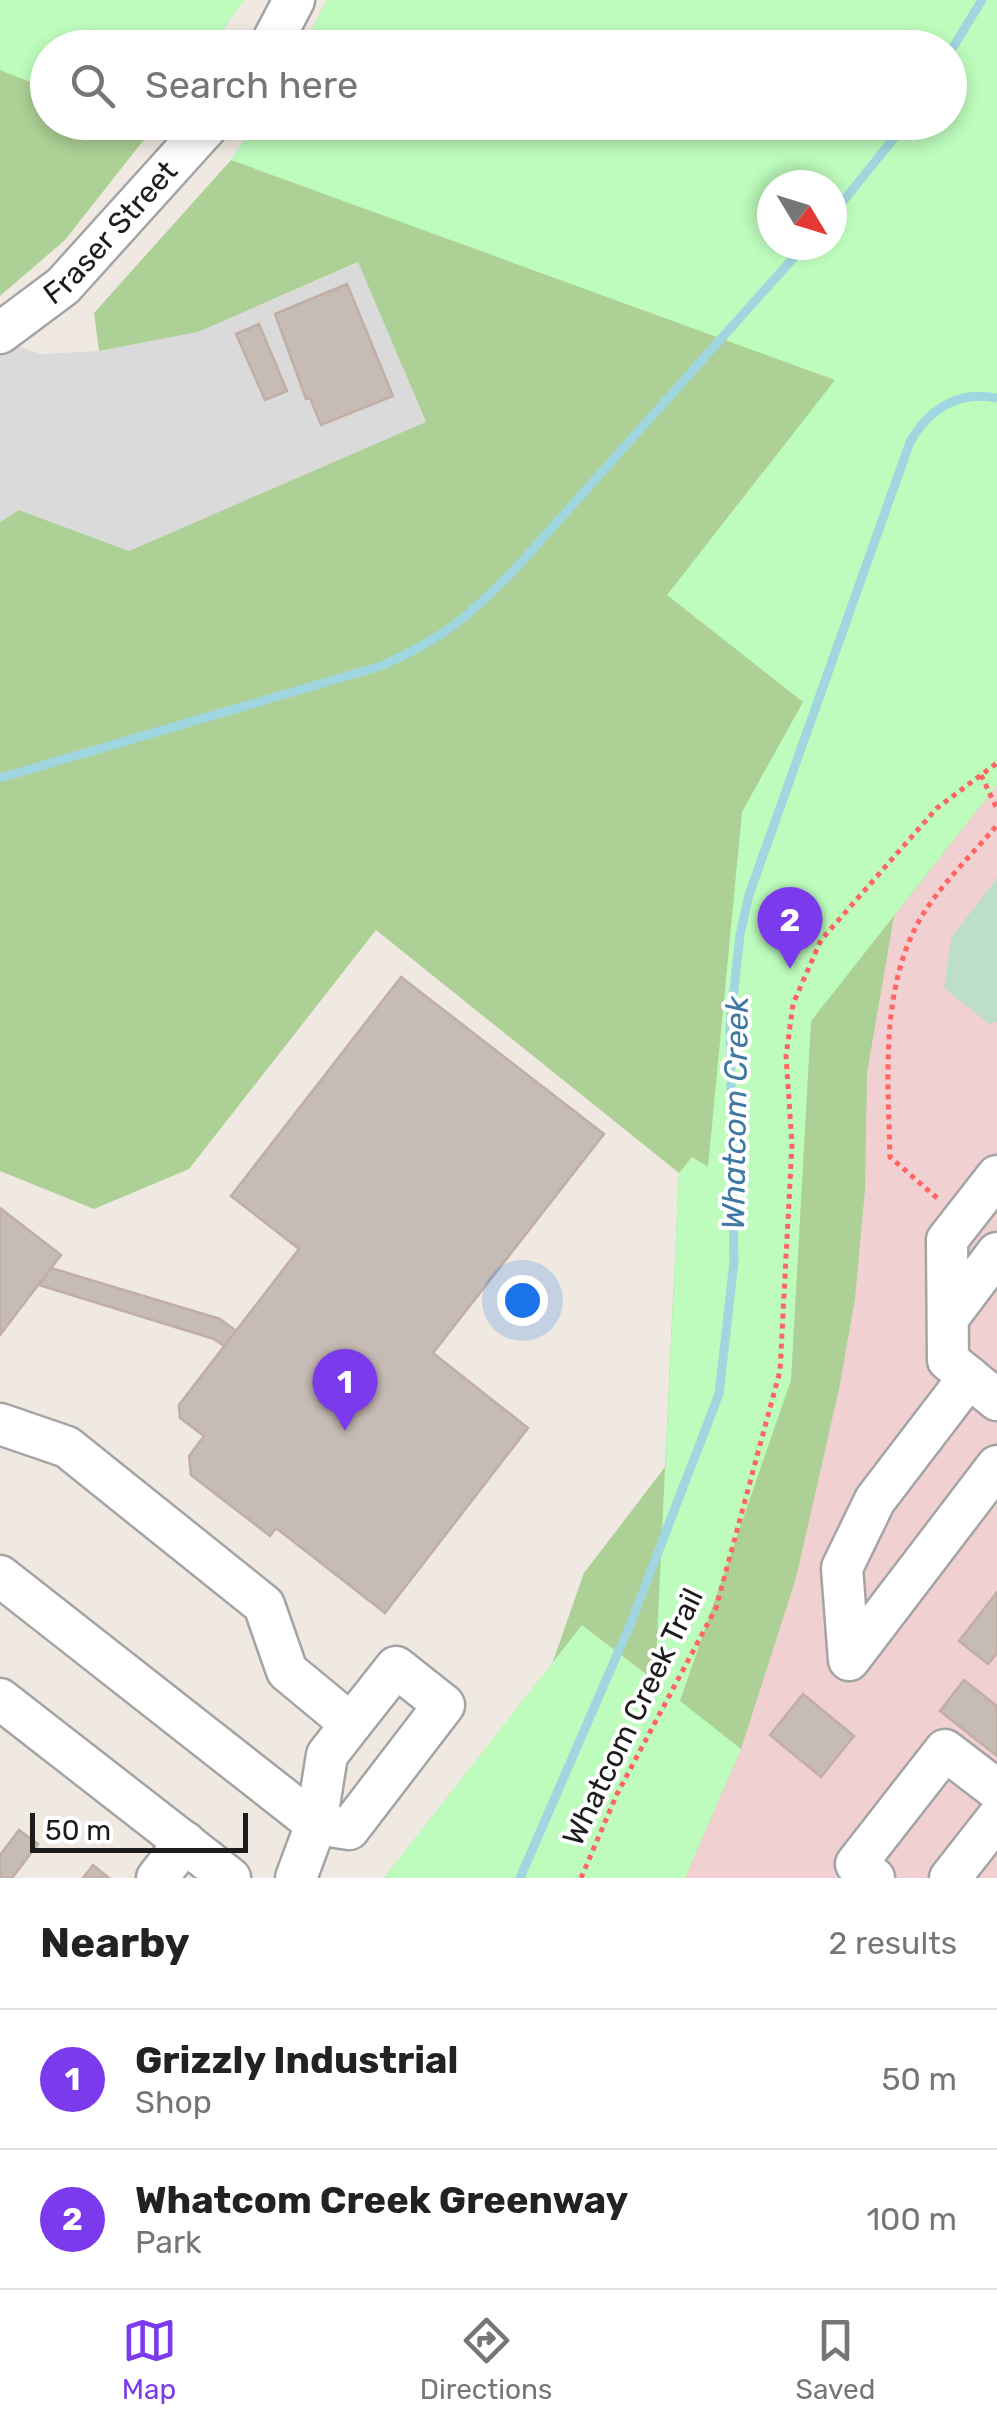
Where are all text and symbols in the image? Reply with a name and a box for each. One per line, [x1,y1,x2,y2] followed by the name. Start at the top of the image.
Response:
[30,30,967,140] search box
[65,58,120,113] icon: search
[145,62,358,108] text: Search here
[37,153,185,312] street label: Fraser Street
[757,170,847,260] north arrow
[758,886,822,969] pin: 2
[714,995,756,1230] water label: Whatcom Creek
[497,1275,548,1326] your location
[312,1348,378,1431] pin: 1
[555,1582,711,1852] street label: Whatcom Creek Trail
[30,1808,248,1852] scale bar
[45,1814,111,1847] text: 50 m
[40,1918,190,1968] text: Nearby
[828,1924,957,1962] text: 2 results
[135,2037,458,2083] text: Grizzly Industrial
[65,2060,80,2098] text: 1
[881,2060,957,2098] text: 50 m
[135,2083,212,2121] text: Shop
[135,2177,628,2223] text: Whatcom Creek Greenway
[62,2200,83,2238] text: 2
[866,2200,957,2238] text: 100 m
[135,2223,202,2261] text: Park
[122,2313,177,2406] tab: Map
[420,2313,552,2406] tab: Directions
[795,2313,875,2406] tab: Saved

